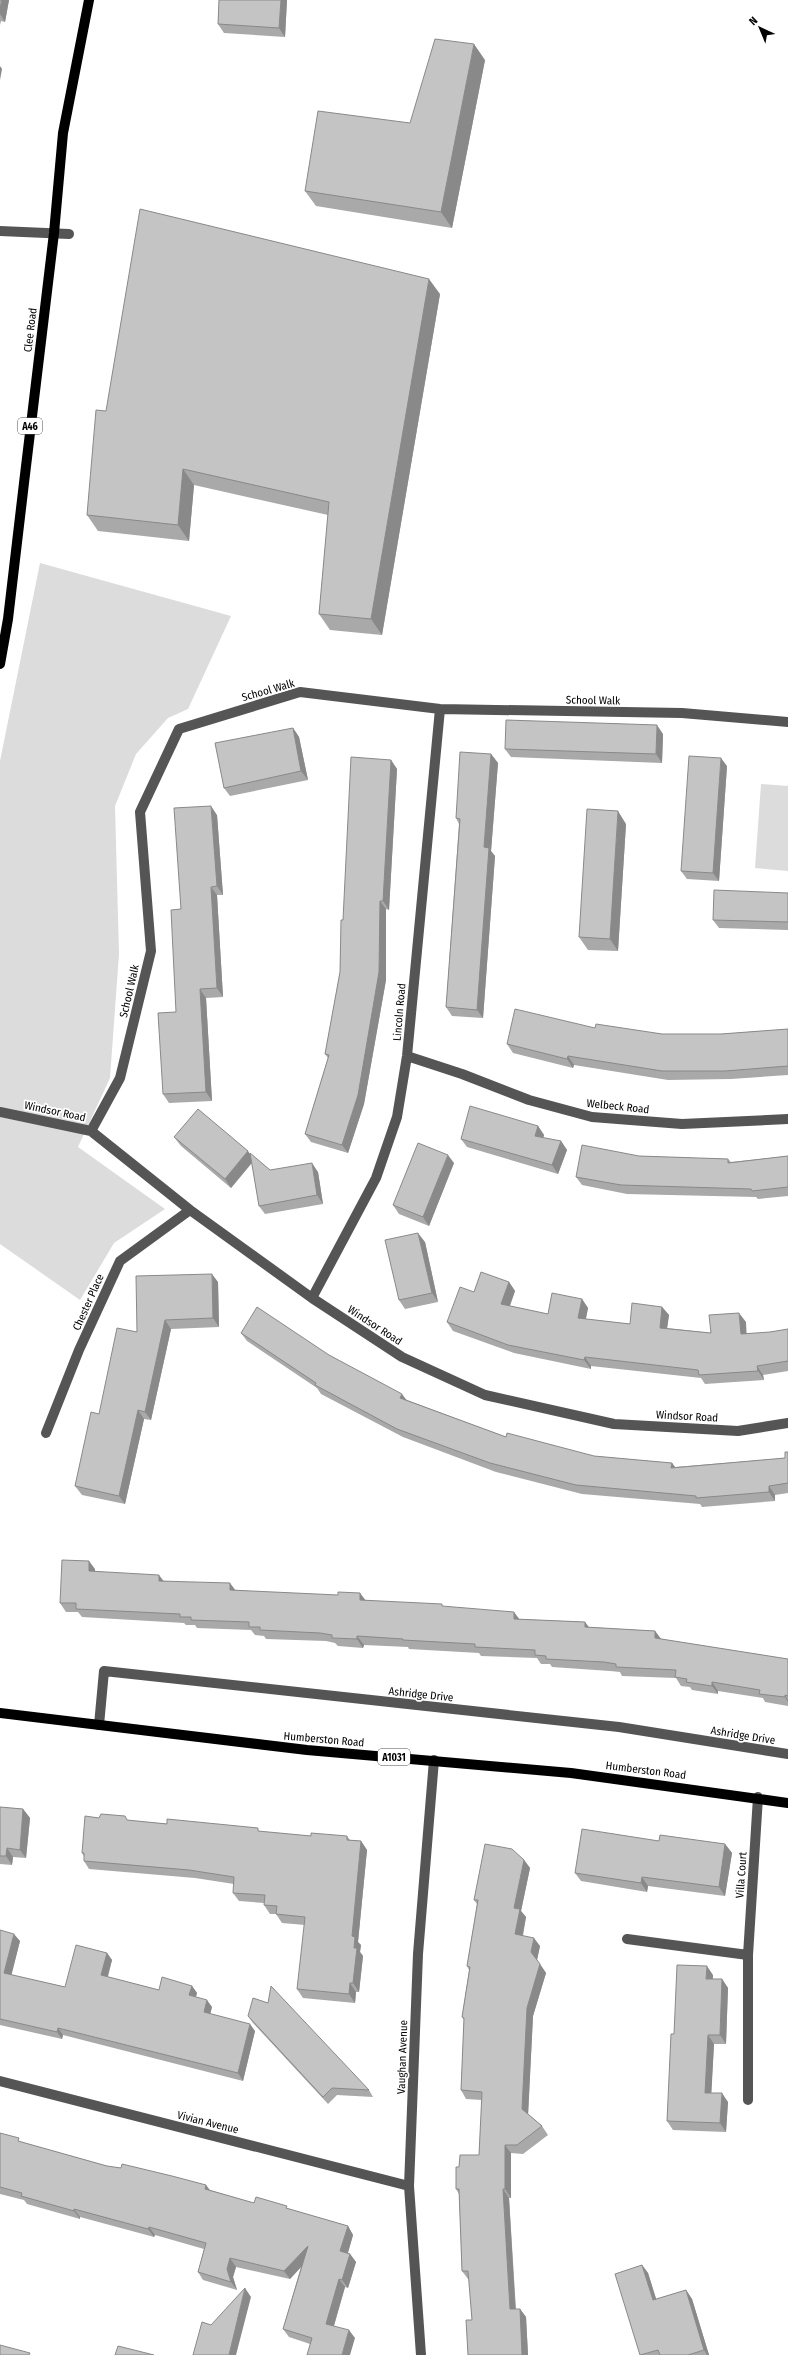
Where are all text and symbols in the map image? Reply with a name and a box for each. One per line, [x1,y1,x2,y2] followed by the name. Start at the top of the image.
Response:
[740,8,780,48] north arrow
[747,14,760,28] text: N
[21,307,40,353] street label: Clee Road
[18,418,42,434] road number: A46
[240,677,297,704] street label: School Walk
[566,694,621,707] street label: School Walk
[117,962,142,1019] street label: School Walk
[391,983,408,1041] street label: Lincoln Road
[586,1097,650,1116] street label: Welbeck Road
[23,1099,87,1124] street label: Windsor Road
[70,1272,107,1332] street label: Chester Place
[345,1303,404,1348] street label: Windsor Road
[655,1408,718,1425] street label: Windsor Road
[388,1685,454,1704] street label: Ashridge Drive
[710,1724,776,1747] street label: Ashridge Drive
[283,1729,365,1750] street label: Humberston Road
[378,1749,410,1765] road number: A1031
[605,1759,687,1782] street label: Humberston Road
[733,1851,750,1899] street label: Villa Court
[395,2020,410,2094] street label: Vaughan Avenue
[176,2109,240,2136] street label: Vivian Avenue

